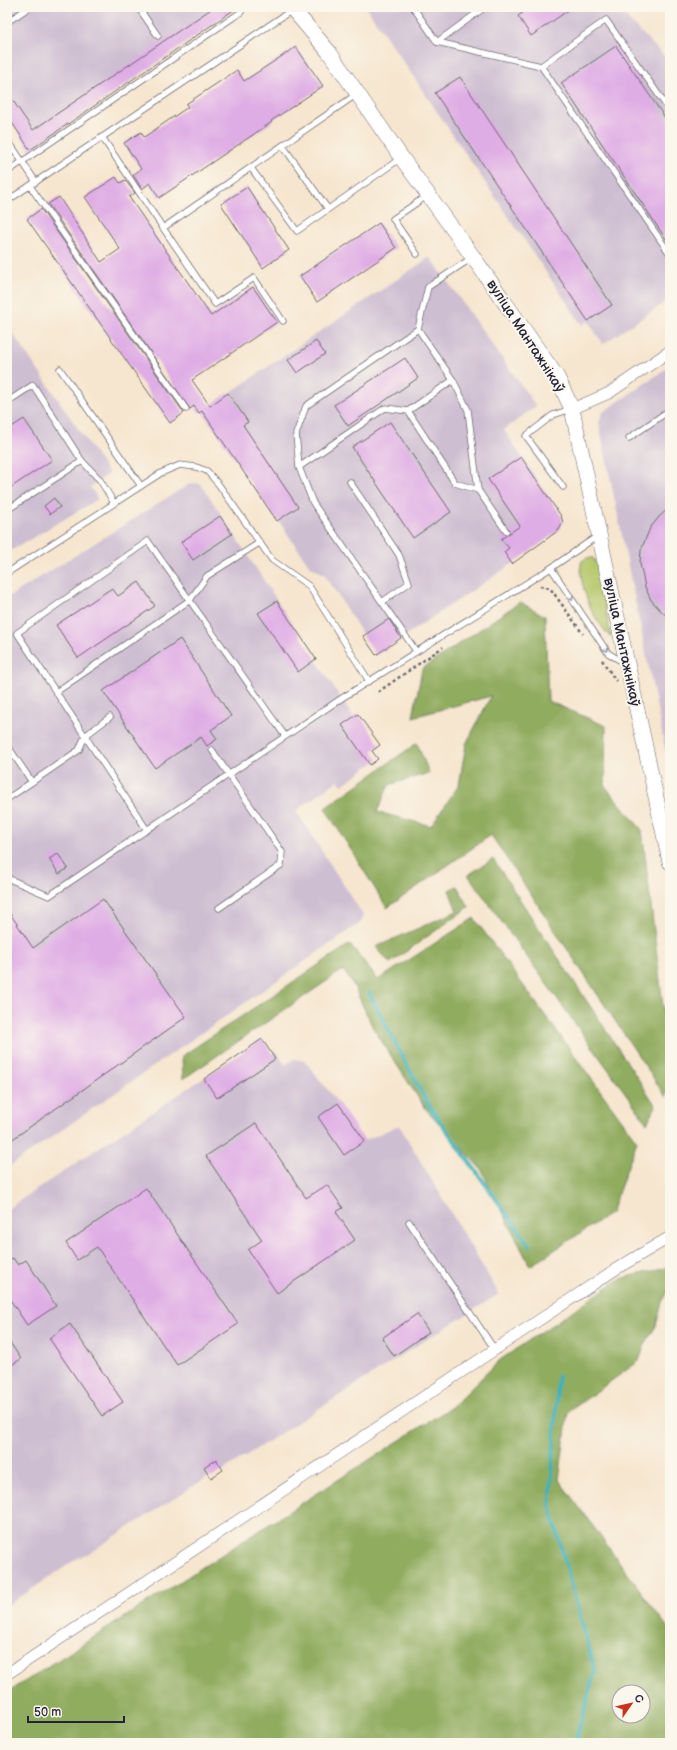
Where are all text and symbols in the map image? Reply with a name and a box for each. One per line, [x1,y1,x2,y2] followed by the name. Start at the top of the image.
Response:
[483,276,569,396] street label: вуліца Мантажнікаў
[600,576,644,708] street label: вуліца Мантажнікаў
[566,594,574,601] one-way arrow
[601,645,608,652] one-way arrow
[611,1684,651,1724] north arrow
[631,1692,647,1706] text: С
[28,1698,124,1724] scale bar
[34,1705,61,1720] text: 50 m

